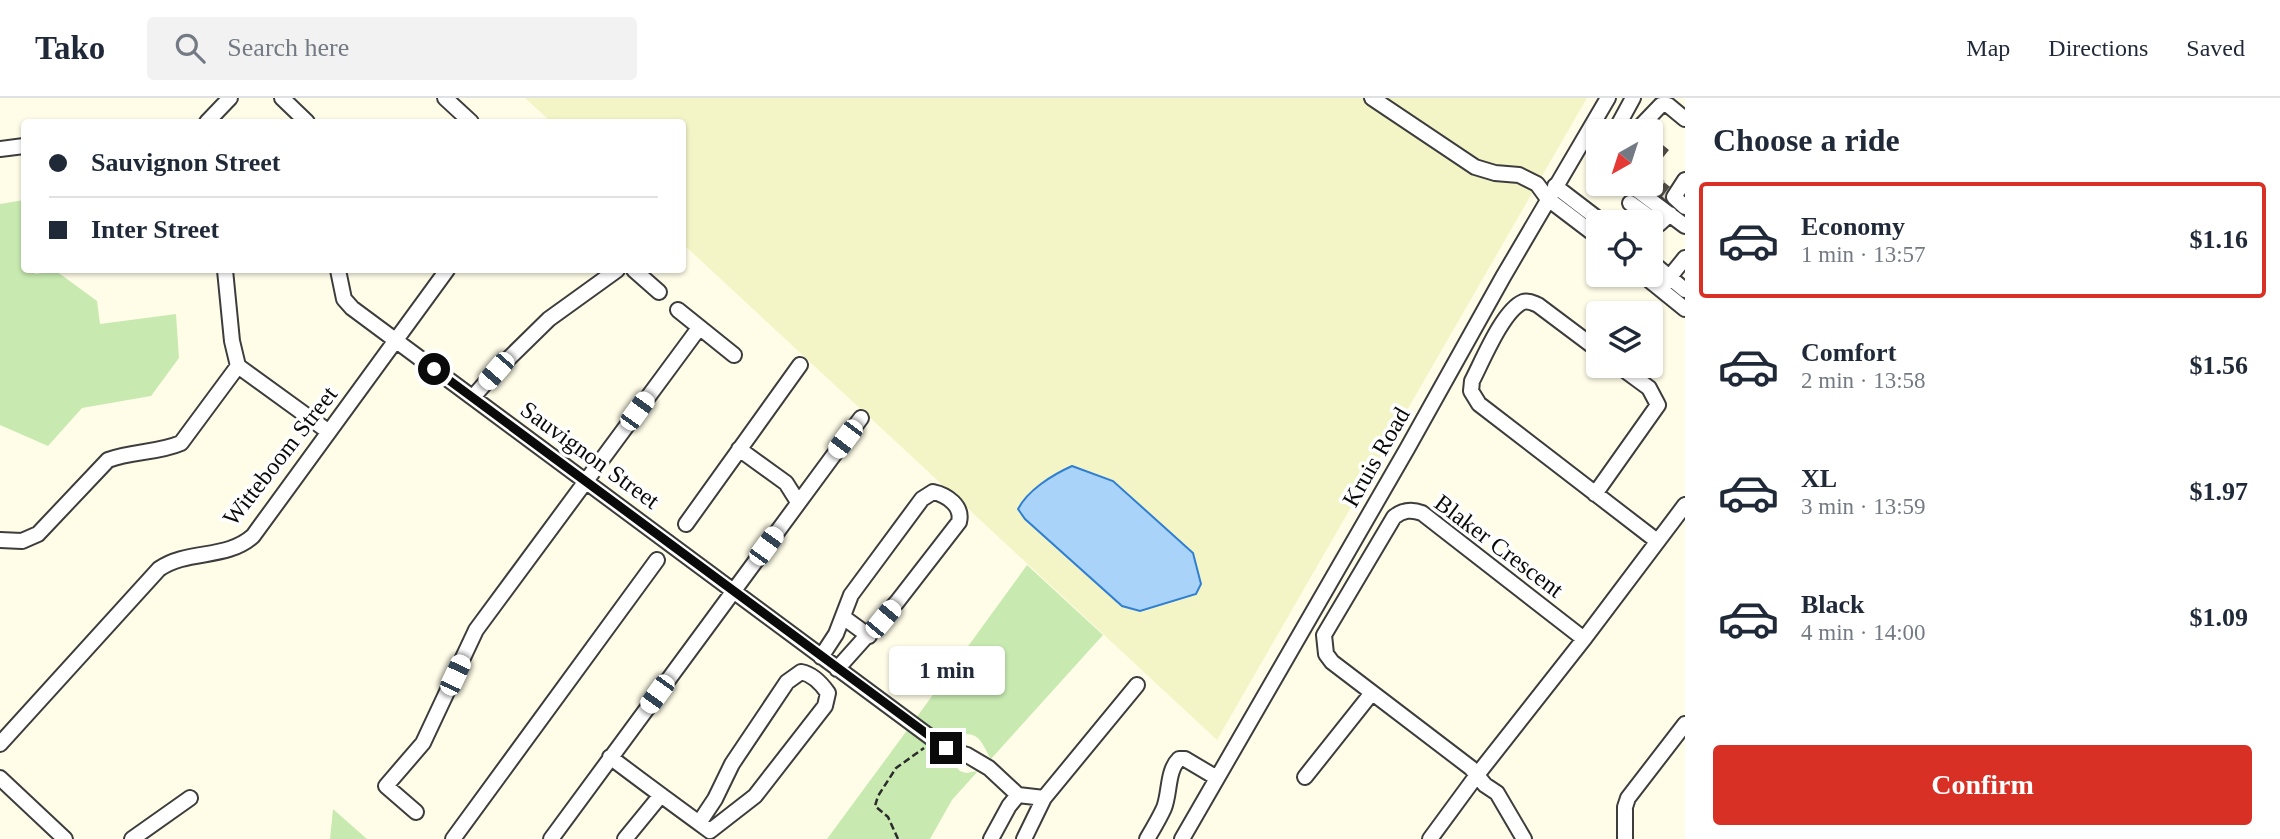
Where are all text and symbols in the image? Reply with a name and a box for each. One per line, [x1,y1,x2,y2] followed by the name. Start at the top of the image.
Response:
[147,17,637,80] search box
[171,29,209,67] icon: search
[35,30,105,66] text: Tako
[227,33,349,62] text: Search here
[1966,35,2010,61] text: Map
[2048,35,2148,61] text: Directions
[2186,35,2245,61] text: Saved
[1586,119,1662,196] north arrow
[1586,119,1663,378] map controls
[1713,122,1900,158] text: Choose a ride
[91,148,281,177] text: Sauvignon Street
[1717,209,1780,272] icon: car
[1586,210,1663,287] button: locate
[1801,212,1905,241] text: Economy
[91,215,219,244] text: Inter Street
[2190,225,2248,254] text: $1.16
[1801,242,1926,267] text: 1 min · 13:57
[1586,301,1663,378] button: layers
[1717,335,1780,398] icon: car
[1801,338,1896,367] text: Comfort
[475,348,518,394] car
[2190,351,2248,380] text: $1.56
[418,353,450,385] route start
[1801,368,1926,393] text: 2 min · 13:58
[218,381,342,531] street label: Witteboom Street
[617,388,658,434] car
[516,396,665,514] street label: Sauvignon Street
[1337,403,1415,511] street label: Kruis Road
[824,416,867,462] car
[1717,461,1780,524] icon: car
[1801,464,1837,493] text: XL
[2190,477,2248,506] text: $1.97
[1430,489,1569,603] street label: Blaker Crescent
[1801,494,1926,519] text: 3 min · 13:59
[746,523,787,569] car
[1717,587,1780,650] icon: car
[1801,590,1865,619] text: Black
[862,596,905,642] car
[2190,603,2248,632] text: $1.09
[1801,620,1926,645] text: 4 min · 14:00
[888,646,1004,696] callout: 1 min
[437,652,474,698] car
[919,658,975,683] text: 1 min
[637,671,678,717] car
[930,732,962,764] route end
[1713,745,2252,825] button: Confirm

